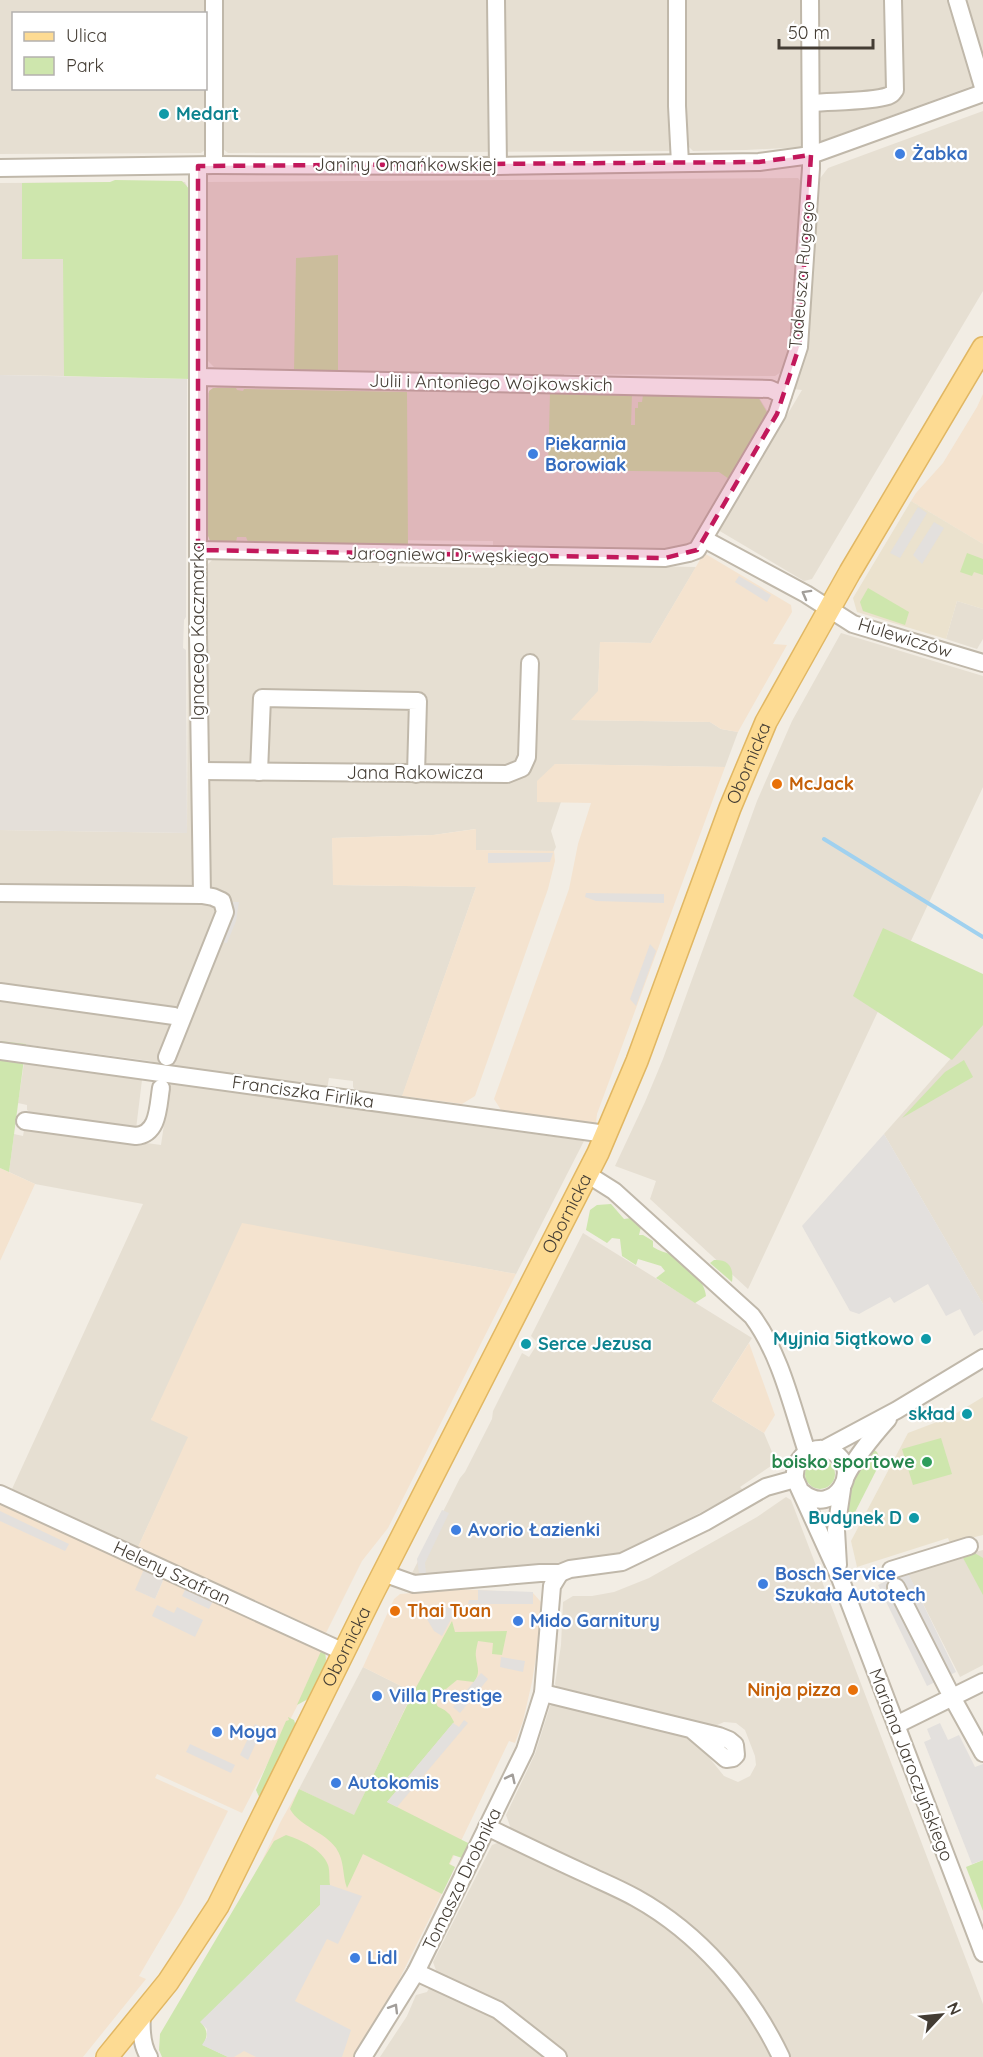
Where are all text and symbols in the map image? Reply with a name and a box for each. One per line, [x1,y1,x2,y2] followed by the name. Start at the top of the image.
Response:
[12,12,207,90] legend
[779,12,874,50] scale bar
[788,21,830,44] text: 50 m
[66,24,107,47] text: Ulica
[66,54,104,77] text: Park
[176,102,239,125] place label: Medart
[157,107,171,121] marker: Medart
[912,142,968,165] place label: Żabka
[893,147,907,161] marker: Żabka
[315,153,497,176] street label: Janiny Omańkowskiej
[784,200,819,350] street label: Tadeusza Rugego
[369,369,613,396] street label: Julii i Antoniego Wojkowskich
[545,432,626,476] place label: Piekarnia Borowiak
[526,447,540,461] marker: Piekarnia Borowiak
[347,541,549,568] street label: Jarogniewa Drwęskiego
[186,542,209,720] street label: Ignacego Kaczmarka
[802,590,812,601] one-way arrow
[855,612,955,663] street label: Hulewiczów
[721,719,776,808] street label: Obornicka
[347,761,483,784] street label: Jana Rakowicza
[789,772,854,795] place label: McJack
[770,777,784,791] marker: McJack
[231,1070,376,1113] street label: Franciszka Firlika
[537,1170,596,1257] street label: Obornicka
[773,1327,914,1350] place label: Myjnia 5iątkowo
[538,1332,652,1355] place label: Serce Jezusa
[919,1332,933,1346] marker: Myjnia 5iątkowo
[519,1337,533,1351] marker: Serce Jezusa
[909,1402,955,1425] place label: skład
[960,1407,974,1421] marker: skład
[771,1450,915,1473] place label: boisko sportowe
[920,1455,934,1469] marker: boisko sportowe
[808,1506,902,1529] place label: Budynek D
[907,1511,921,1525] marker: Budynek D
[468,1518,600,1541] place label: Avorio Łazienki
[449,1523,463,1537] marker: Avorio Łazienki
[110,1535,235,1610] street label: Heleny Szafran
[775,1562,926,1606] place label: Bosch Service Szukała Autotech
[756,1577,770,1591] marker: Bosch Service Szukała Autotech
[407,1599,491,1622] place label: Thai Tuan
[316,1603,375,1690] street label: Obornicka
[388,1604,402,1618] marker: Thai Tuan
[530,1609,660,1632] place label: Mido Garnitury
[511,1614,525,1628] marker: Mido Garnitury
[864,1665,959,1864] street label: Mariana Jaroczyńskiego
[747,1678,841,1701] place label: Ninja pizza
[846,1683,860,1697] marker: Ninja pizza
[389,1684,502,1707] place label: Villa Prestige
[370,1689,384,1703] marker: Villa Prestige
[229,1720,277,1743] place label: Moya
[210,1725,224,1739] marker: Moya
[348,1771,439,1794] place label: Autokomis
[504,1774,516,1785] one-way arrow
[329,1776,343,1790] marker: Autokomis
[417,1804,506,1954] street label: Tomasza Drobnika
[367,1946,398,1969] place label: Lidl
[348,1951,362,1965] marker: Lidl
[911,1985,971,2045] north arrow
[943,1999,966,2018] text: N
[387,2004,399,2014] one-way arrow

